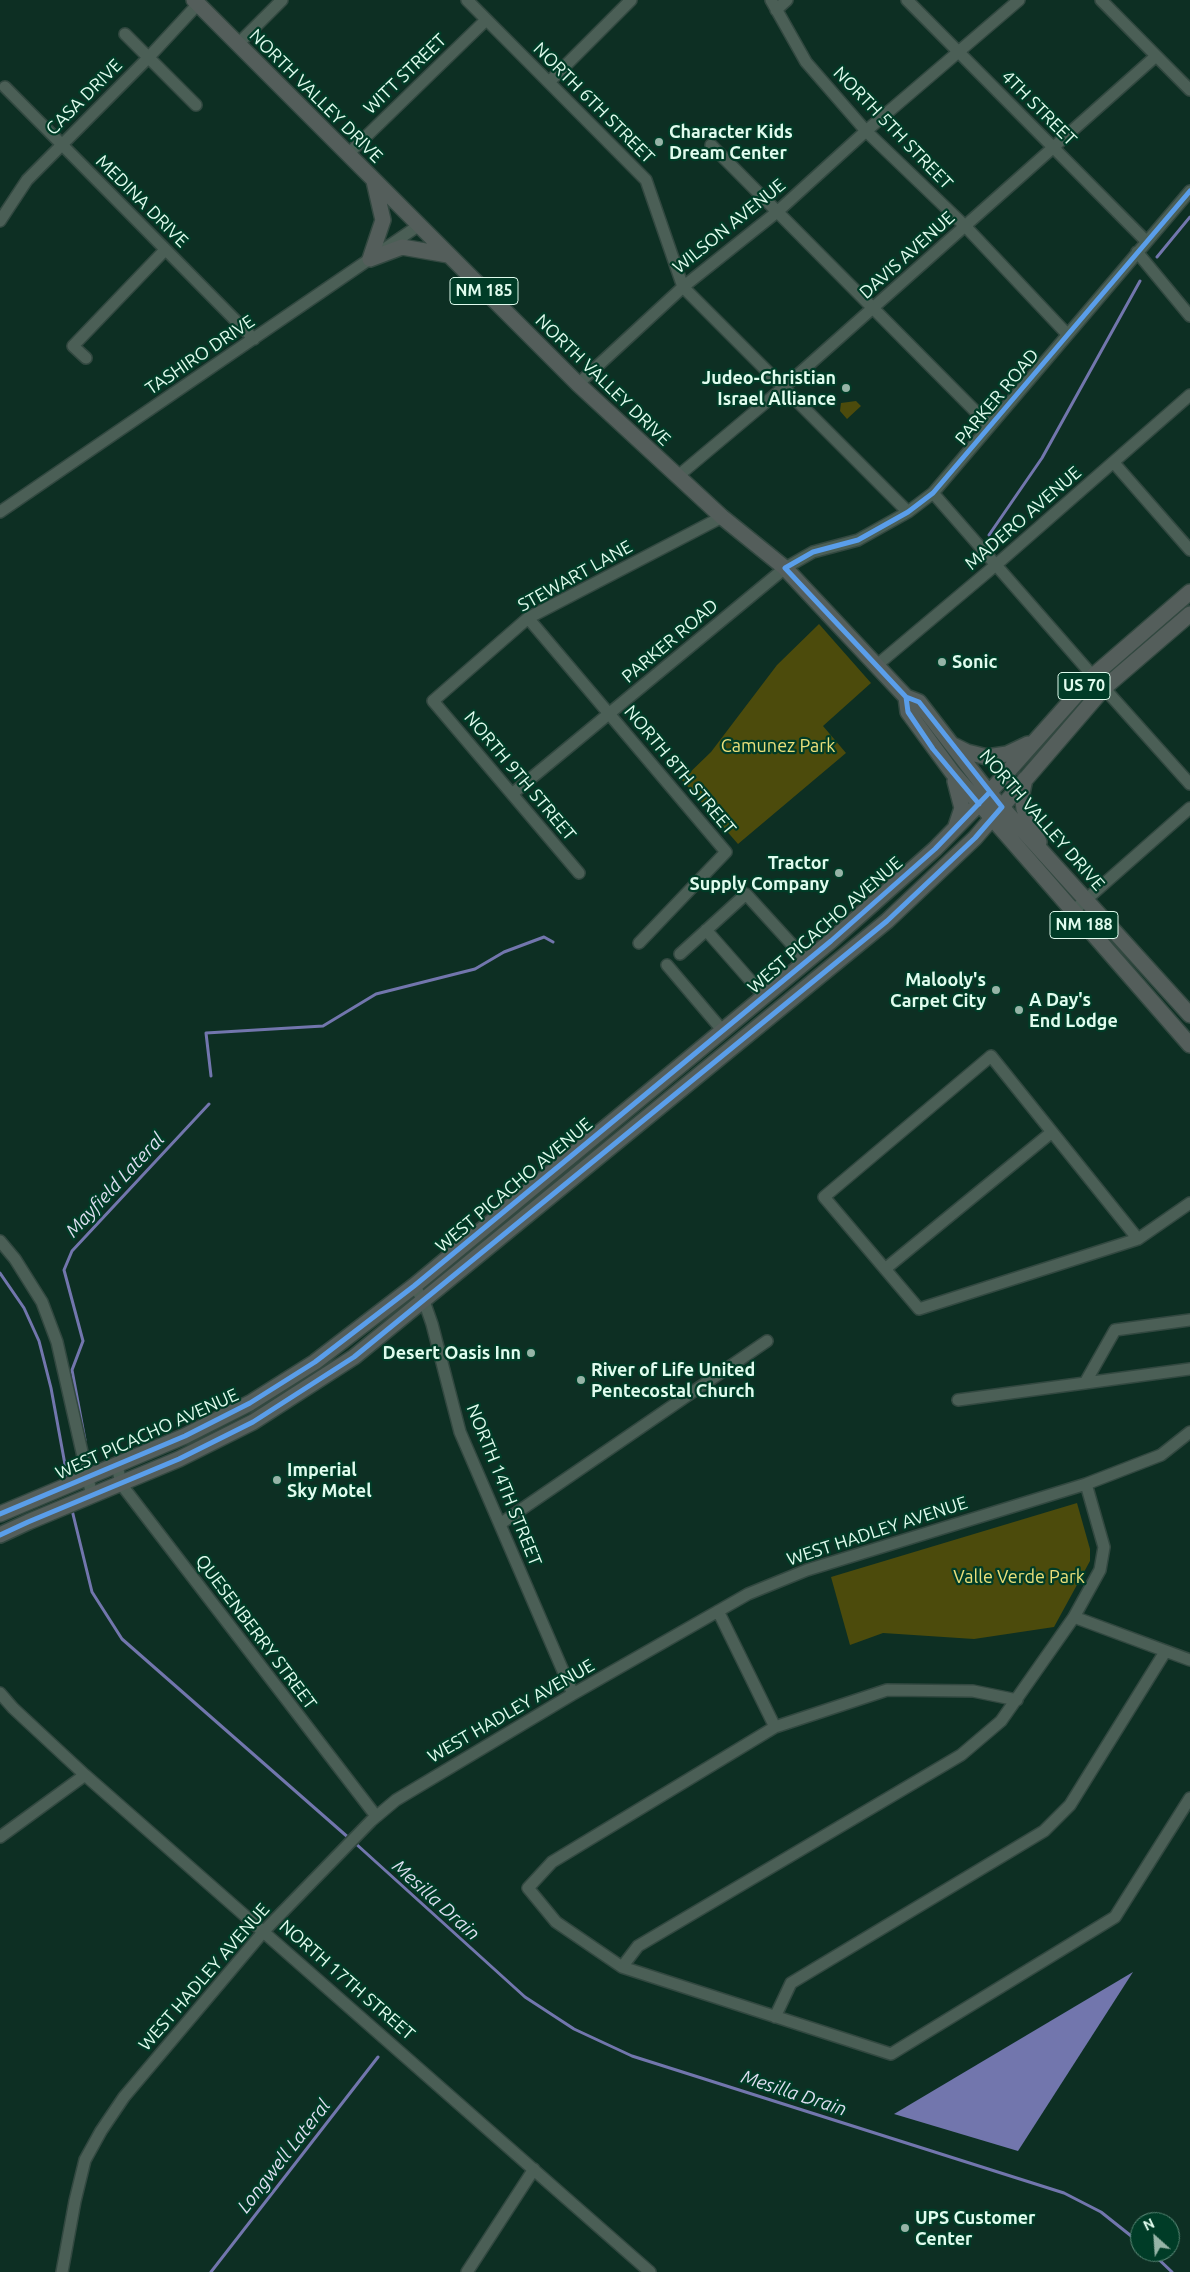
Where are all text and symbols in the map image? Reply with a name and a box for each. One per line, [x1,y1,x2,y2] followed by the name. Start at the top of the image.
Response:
[245,25,387,167] street label: NORTH VALLEY DRIVE
[359,29,451,119] street label: WITT STREET
[529,38,659,168] street label: NORTH 6TH STREET
[41,54,127,140] street label: CASA DRIVE
[829,62,957,194] street label: NORTH 5TH STREET
[997,66,1081,150] street label: 4TH STREET
[669,121,793,163] place label: Character Kids Dream Center
[653,136,665,148] marker: Character Kids Dream Center
[91,150,193,252] street label: MEDINA DRIVE
[668,174,790,278] street label: WILSON AVENUE
[855,207,959,303] street label: DAVIS AVENUE
[450,278,518,304] road number: NM 185
[531,310,675,450] street label: NORTH VALLEY DRIVE
[141,311,259,399] street label: TASHIRO DRIVE
[951,345,1043,449] street label: PARKER ROAD
[702,367,836,409] place label: Judeo-Christian Israel Alliance
[840,382,852,394] marker: Judeo-Christian Israel Alliance
[960,462,1086,574] street label: MADERO AVENUE
[514,536,636,616] street label: STEWART LANE
[618,595,722,687] street label: PARKER ROAD
[952,651,997,673] place label: Sonic
[936,656,948,668] marker: Sonic
[1058,672,1110,699] road number: US 70
[620,701,740,839] street label: NORTH 8TH STREET
[460,707,580,845] street label: NORTH 9TH STREET
[721,735,835,757] park label: Camunez Park
[975,745,1109,895] street label: NORTH VALLEY DRIVE
[689,852,829,894] place label: Tractor Supply Company
[743,852,907,998] street label: WEST PICACHO AVENUE
[833,867,845,879] marker: Tractor Supply Company
[1050,912,1118,938] road number: NM 188
[890,969,986,1012] place label: Malooly's Carpet City
[990,984,1002,996] marker: Malooly's Carpet City
[1029,989,1118,1032] place label: A Day's End Lodge
[1013,1004,1025,1016] marker: A Day's End Lodge
[431,1113,597,1257] street label: WEST PICACHO AVENUE
[61,1128,169,1242] water label: Mayfield Lateral
[383,1342,521,1364] place label: Desert Oasis Inn
[525,1347,537,1359] marker: Desert Oasis Inn
[591,1359,755,1402] place label: River of Life United Pentecostal Church
[575,1374,587,1386] marker: River of Life United Pentecostal Church
[52,1384,242,1484] street label: WEST PICACHO AVENUE
[462,1401,546,1569] street label: NORTH 14TH STREET
[287,1459,372,1502] place label: Imperial Sky Motel
[271,1474,283,1486] marker: Imperial Sky Motel
[784,1492,970,1570] street label: WEST HADLEY AVENUE
[191,1550,321,1714] street label: QUESENBERRY STREET
[953,1566,1085,1588] park label: Valle Verde Park
[424,1655,598,1767] street label: WEST HADLEY AVENUE
[388,1855,484,1945] water label: Mesilla Drain
[134,1899,274,2055] street label: WEST HADLEY AVENUE
[275,1915,419,2045] street label: NORTH 17TH STREET
[738,2065,850,2121] water label: Mesilla Drain
[233,2095,335,2217] water label: Longwell Lateral
[915,2207,1035,2250] place label: UPS Customer Center
[1130,2212,1180,2262] north arrow
[1141,2215,1157,2234] text: N
[899,2222,911,2234] marker: UPS Customer Center

